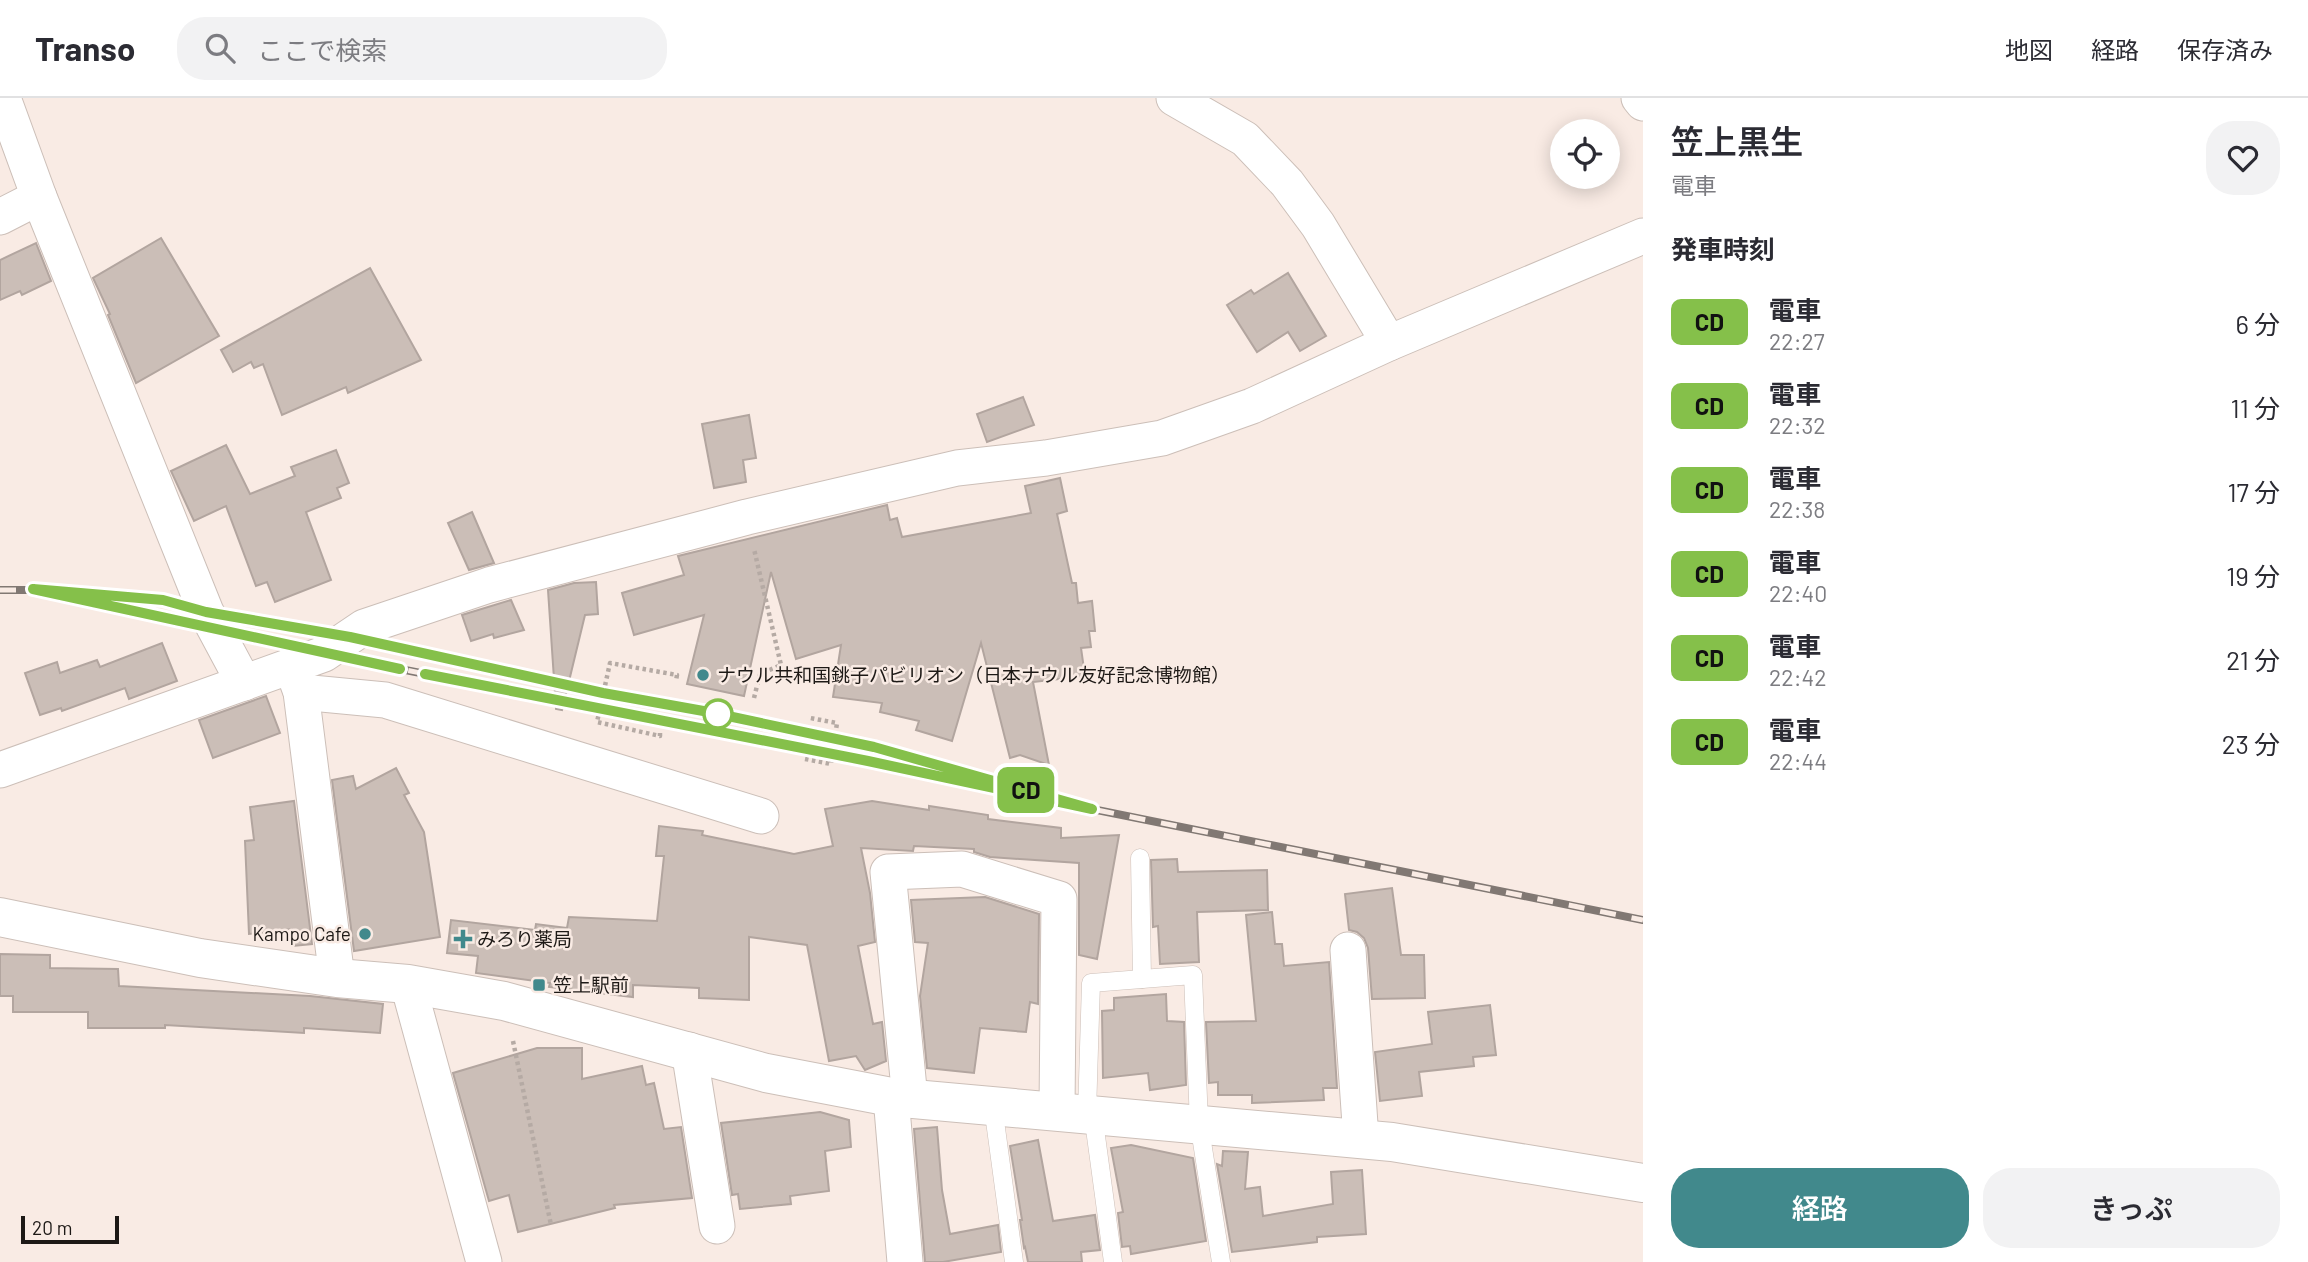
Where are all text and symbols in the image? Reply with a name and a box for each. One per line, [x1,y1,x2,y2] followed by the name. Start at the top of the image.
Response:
[177,17,667,80] search box
[35,28,135,68] text: Transo
[201,29,239,67] icon: search
[257,34,387,65] text: ここで検索
[2005,35,2053,64] text: 地図
[2091,35,2139,64] text: 経路
[2177,35,2273,64] text: 保存済み
[1550,119,1620,189] map controls
[1550,119,1620,189] button: locate
[1671,121,1803,161] text: 笠上黒生
[2206,121,2280,195] button: heart
[1671,171,1717,199] text: 電車
[1671,233,1775,264] text: 発車時刻
[1769,294,1821,325] text: 電車
[1695,307,1724,336] text: CD
[2235,308,2280,339] text: 6 分
[1769,327,1825,355] text: 22:27
[1769,378,1821,409] text: 電車
[1695,391,1724,420] text: CD
[2231,392,2280,423] text: 11 分
[1769,411,1826,439] text: 22:32
[1769,462,1821,493] text: 電車
[1695,475,1724,504] text: CD
[2227,476,2280,507] text: 17 分
[1769,495,1825,523] text: 22:38
[1769,546,1821,577] text: 電車
[1695,559,1724,588] text: CD
[2226,560,2280,591] text: 19 分
[1769,579,1827,607] text: 22:40
[1769,630,1821,661] text: 電車
[1695,643,1724,672] text: CD
[2226,644,2280,675] text: 21 分
[717,663,1230,686] place label: ナウル共和国銚子パビリオン（日本ナウル友好記念博物館）
[1769,663,1826,691] text: 22:42
[695,667,711,683] marker: ナウル共和国銚子パビリオン（日本ナウル友好記念博物館）
[703,699,733,729] unlabelled marker
[1769,714,1821,745] text: 電車
[1695,727,1724,756] text: CD
[2222,728,2280,759] text: 23 分
[1769,747,1827,775] text: 22:44
[995,767,1058,813] line badge: CD
[1011,775,1041,804] text: CD
[252,922,351,945] place label: Kampo Cafe
[357,926,373,942] marker: Kampo Cafe
[477,927,572,950] place label: みろり薬局
[455,931,471,947] marker: みろり薬局
[553,973,629,996] place label: 笠上駅前
[531,977,547,993] marker: 笠上駅前
[1671,1168,1969,1248] button: 経路
[1983,1168,2280,1248] button: きっぷ
[21,1213,119,1245] scale bar
[32,1216,72,1239] text: 20 m

